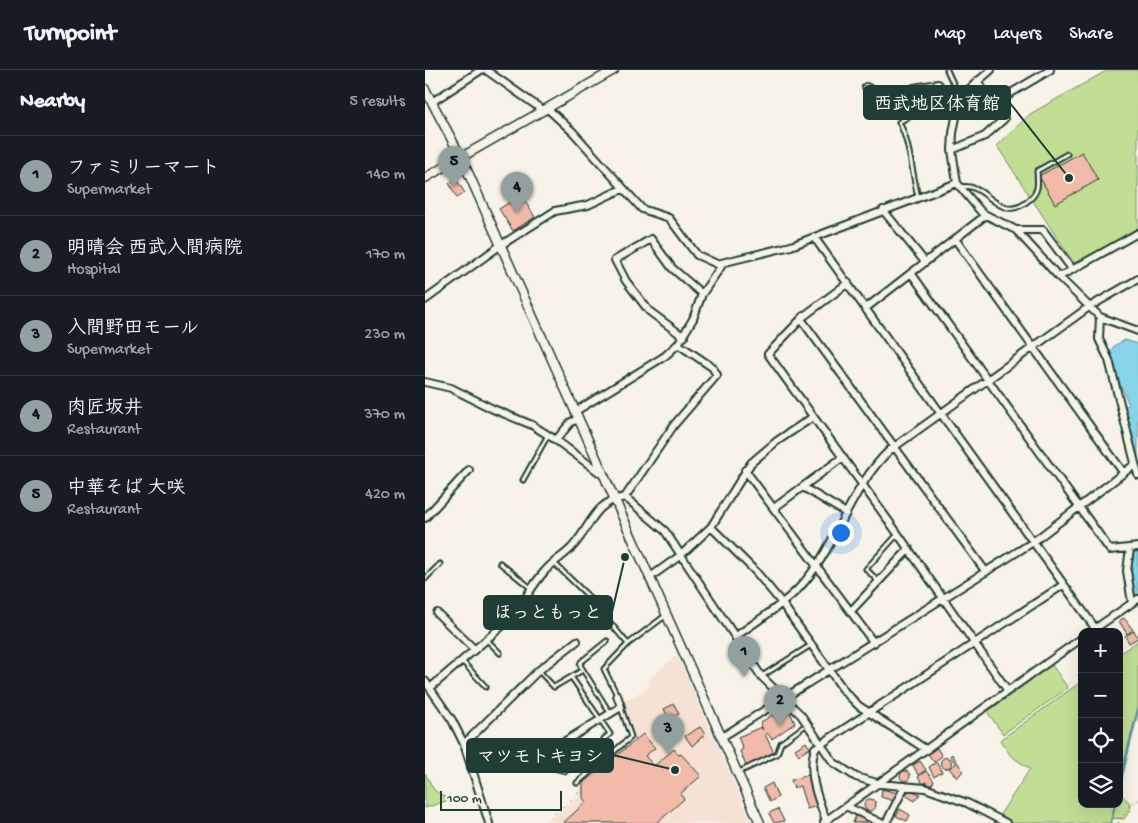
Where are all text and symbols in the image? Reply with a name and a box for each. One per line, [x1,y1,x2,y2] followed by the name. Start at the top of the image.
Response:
[25,20,116,49] text: Turnpoint
[934,24,966,45] text: Map
[994,24,1041,45] text: Layers
[1069,24,1113,45] text: Share
[864,86,1010,119] callout: 西武地区体育館
[20,90,85,115] text: Nearby
[350,93,405,112] text: 5 results
[874,94,1000,116] text: 西武地区体育館
[438,146,470,187] pin: 5
[67,158,220,181] text: ファミリーマート
[33,166,39,185] text: 1
[367,166,405,185] text: 140 m
[501,172,533,213] pin: 4
[67,181,152,200] text: Supermarket
[67,238,243,261] text: 明晴会 西武入間病院
[32,246,40,265] text: 2
[366,246,405,265] text: 170 m
[67,261,121,280] text: Hospital
[67,318,199,341] text: 入間野田モール
[32,326,40,345] text: 3
[365,326,405,345] text: 230 m
[67,341,152,360] text: Supermarket
[67,398,143,421] text: 肉匠坂井
[32,406,40,425] text: 4
[364,406,405,425] text: 370 m
[67,421,141,440] text: Restaurant
[67,478,186,501] text: 中華そば 大咲
[32,486,40,505] text: 5
[365,486,405,505] text: 420 m
[67,501,141,520] text: Restaurant
[828,520,854,546] your location
[484,596,612,629] callout: ほっともっと
[494,604,602,625] text: ほっともっと
[1078,628,1123,808] map controls
[1078,628,1123,673] button: +
[728,636,760,677] pin: 1
[1078,673,1123,718] button: −
[764,685,796,726] pin: 2
[652,713,684,754] pin: 3
[1078,718,1123,763] button: locate
[467,739,613,772] callout: マツモトキヨシ
[477,748,603,769] text: マツモトキヨシ
[1078,763,1123,808] button: layers
[440,788,563,811] scale bar
[447,791,482,808] text: 100 m

